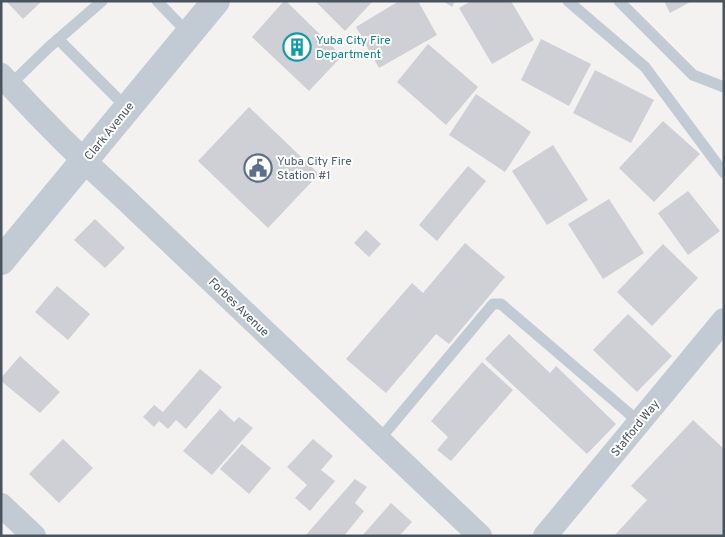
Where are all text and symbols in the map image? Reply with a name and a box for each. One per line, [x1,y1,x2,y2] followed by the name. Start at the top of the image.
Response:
[282,32,312,62] building icon: Yuba City Fire Department
[316,33,391,63] place label: Yuba City Fire Department
[81,99,138,164] street label: Clark Avenue
[243,153,273,183] public building icon: Yuba City Fire Station #1
[277,154,352,184] place label: Yuba City Fire Station #1
[205,275,272,341] street label: Forbes Avenue
[608,397,664,460] street label: Stafford Way

